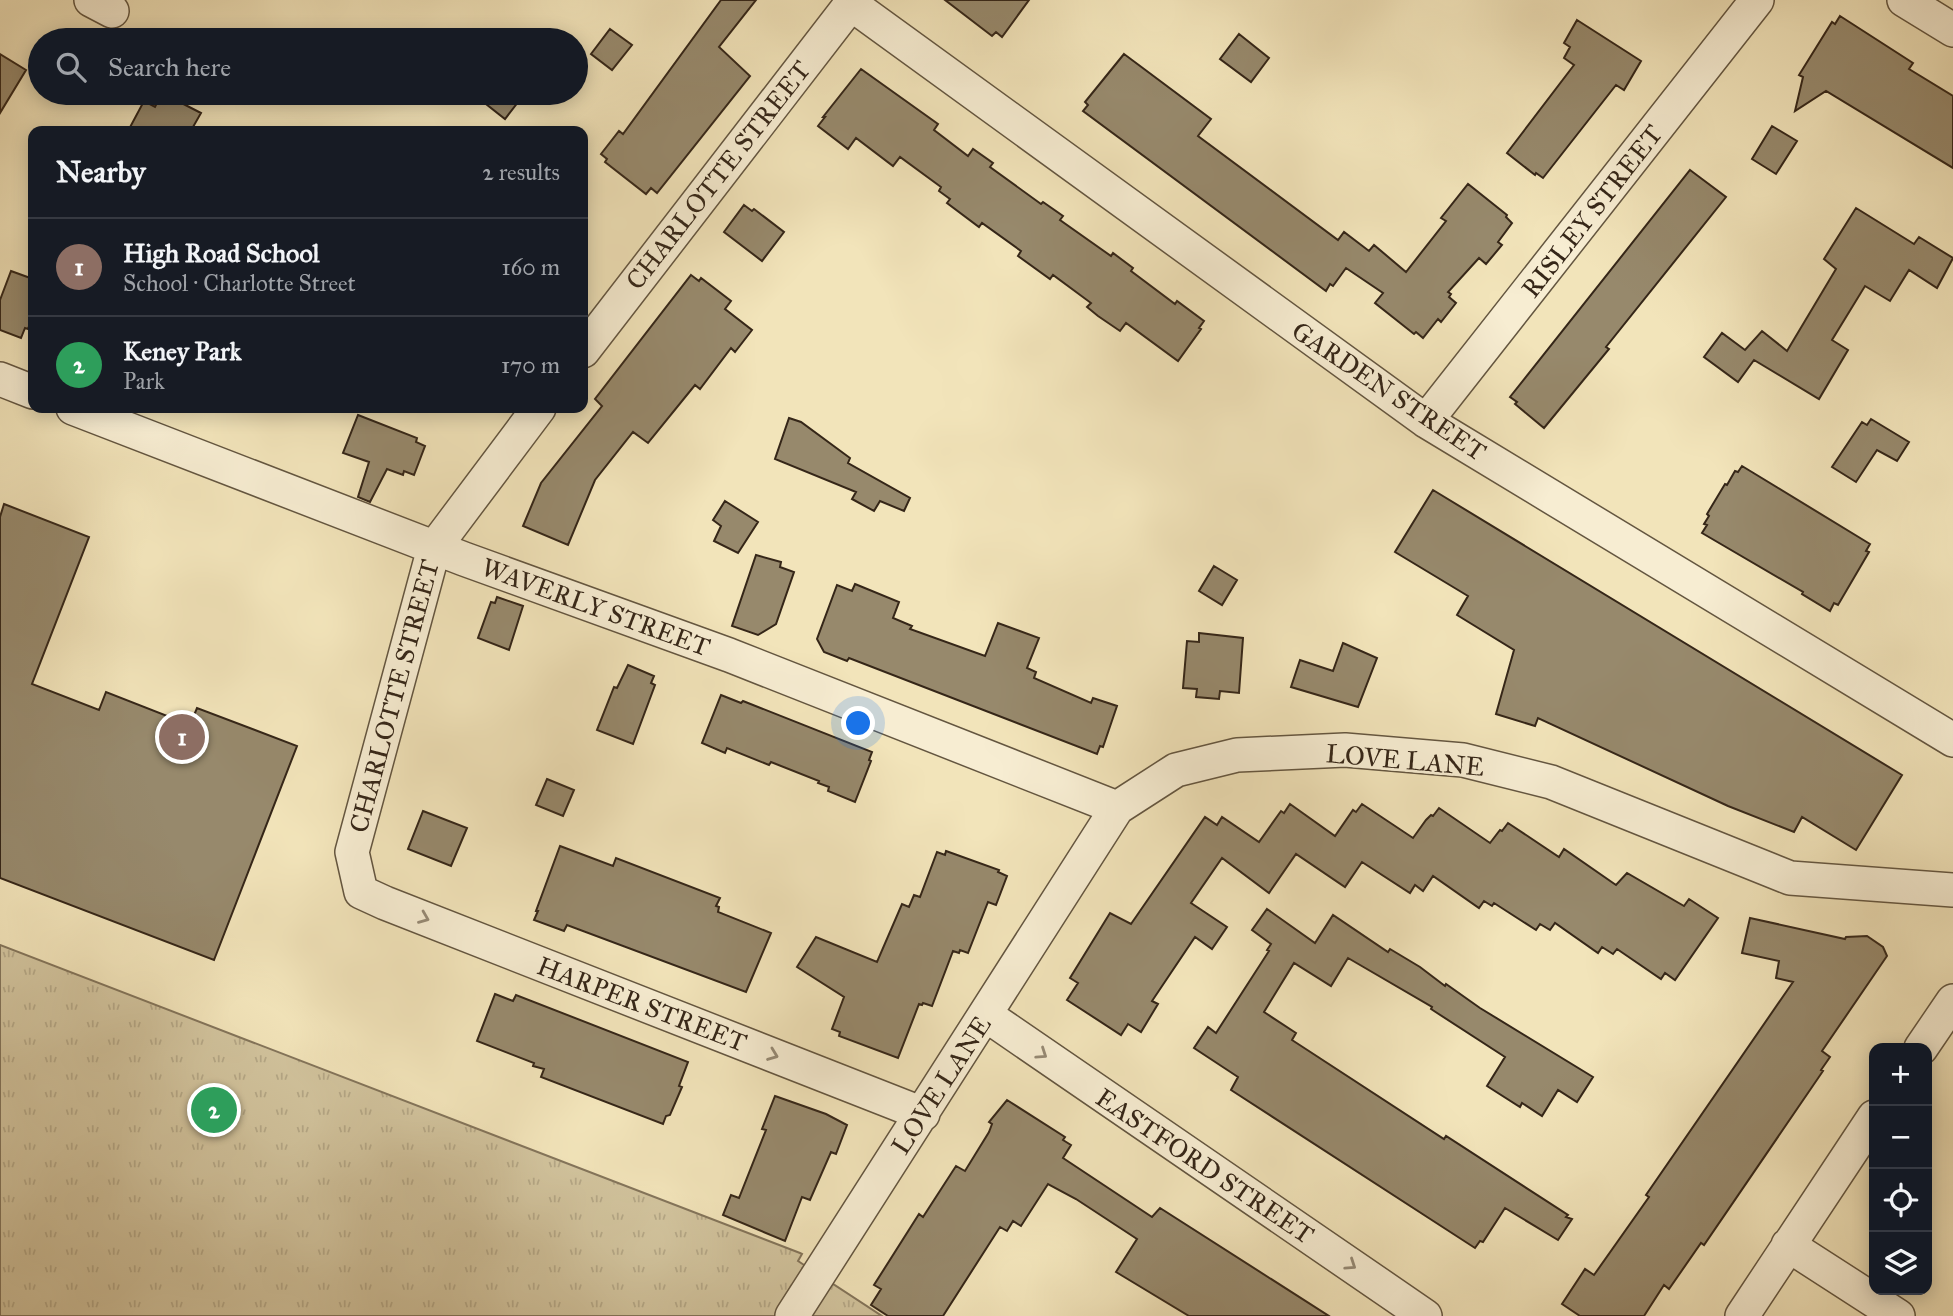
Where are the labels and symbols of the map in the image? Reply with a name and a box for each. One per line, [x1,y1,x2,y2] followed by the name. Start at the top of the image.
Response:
[619,54,817,296] street label: CHARLOTTE STREET
[1515,118,1669,304] street label: RISLEY STREET
[1286,314,1492,468] street label: GARDEN STREET
[477,551,715,663] street label: WAVERLY STREET
[342,556,446,836] street label: CHARLOTTE STREET
[841,706,875,740] your location
[159,711,205,763] pin: 1
[1325,737,1485,783] street label: LOVE LANE
[417,910,429,924] one-way arrow
[533,949,751,1059] street label: HARPER STREET
[884,1010,998,1160] street label: LOVE LANE
[1034,1046,1047,1058] one-way arrow
[766,1047,778,1061] one-way arrow
[1090,1081,1320,1251] street label: EASTFORD STREET
[191,1084,237,1136] pin: 2
[1343,1257,1356,1269] one-way arrow

